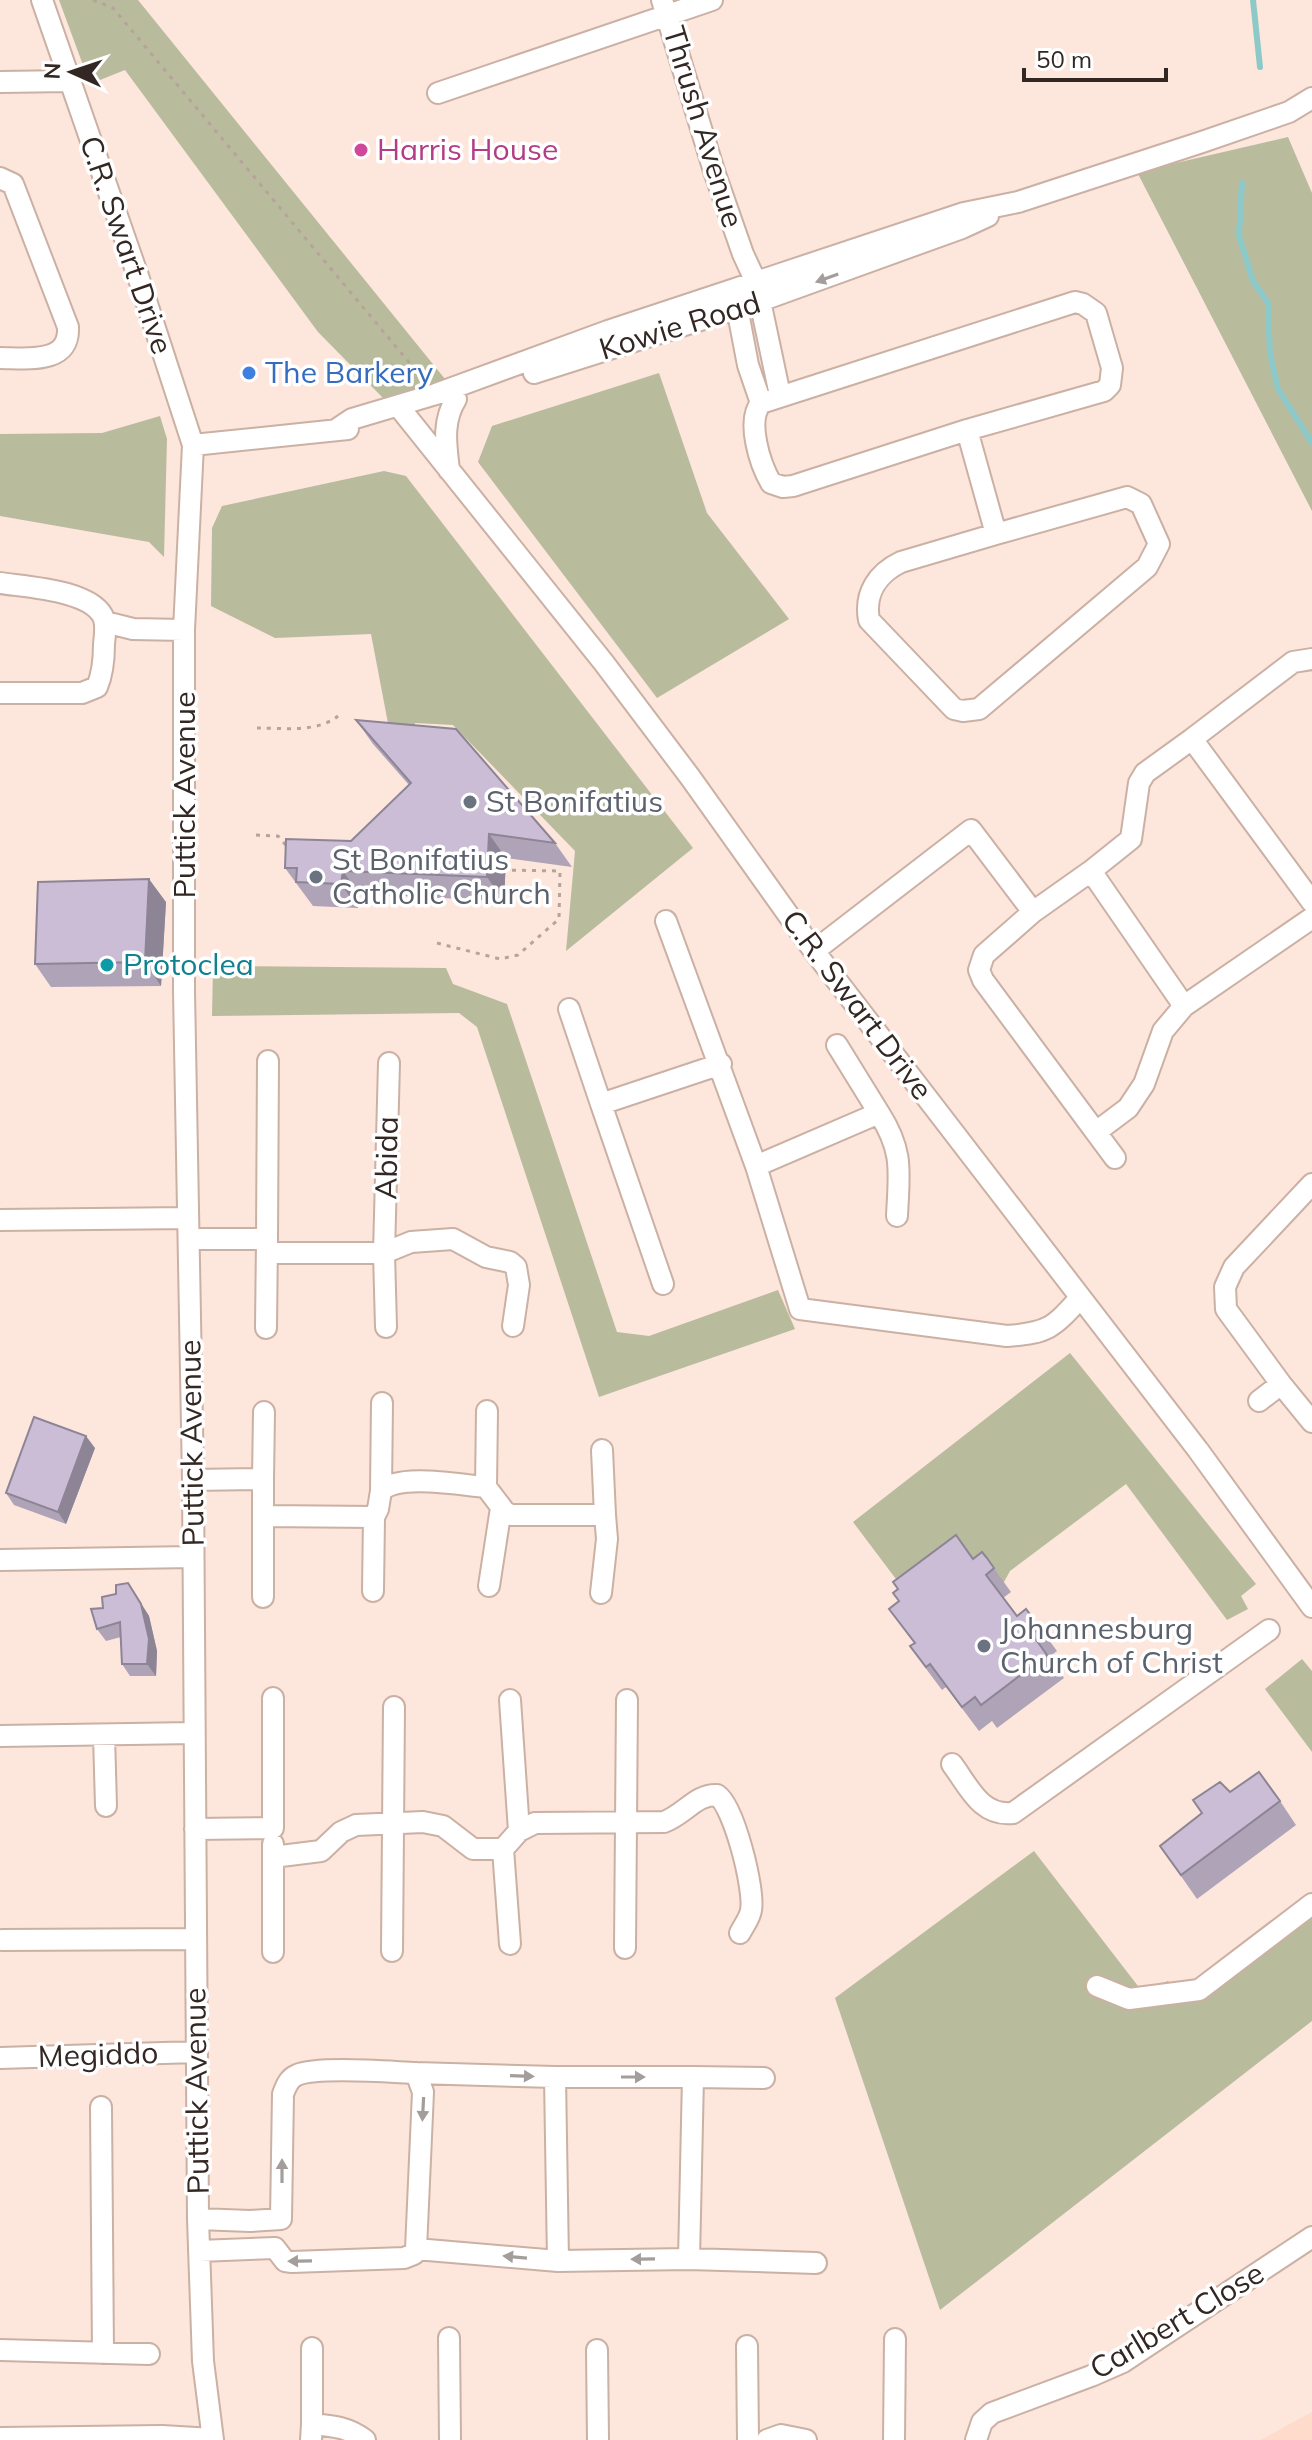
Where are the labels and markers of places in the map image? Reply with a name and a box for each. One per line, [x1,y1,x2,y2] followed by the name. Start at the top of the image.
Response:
[377,130,558,168] place label: Harris House
[352,141,370,159] marker: Harris House
[265,353,433,391] place label: The Barkery
[240,364,258,382] marker: The Barkery
[486,782,663,820] place label: St Bonifatius
[461,793,479,811] marker: St Bonifatius
[332,840,551,912] place label: St Bonifatius Catholic Church
[307,868,325,886] marker: St Bonifatius Catholic Church
[123,945,254,983] place label: Protoclea
[98,956,116,974] marker: Protoclea
[1000,1609,1223,1681] place label: Johannesburg Church of Christ
[975,1637,993,1655] marker: Johannesburg Church of Christ

